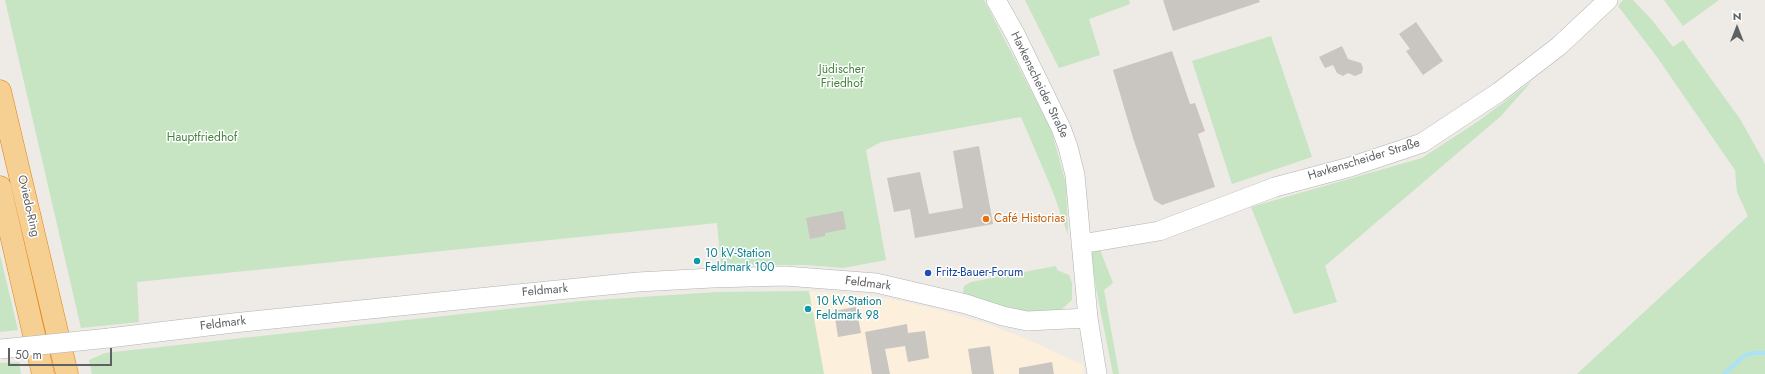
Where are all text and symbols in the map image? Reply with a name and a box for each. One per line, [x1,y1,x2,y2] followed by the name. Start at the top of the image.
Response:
[1717,8,1757,48] north arrow
[1733,8,1741,24] text: N
[1007,30,1071,140] street label: Havkenscheider Straße
[819,63,865,91] park label: Jüdischer Friedhof
[167,131,237,145] park label: Hauptfriedhof
[1306,136,1422,184] street label: Havkenscheider Straße
[14,174,42,238] street label: Oviedo-Ring
[994,212,1065,226] place label: Café Historias
[981,214,991,224] marker: Café Historias
[705,247,774,275] place label: 10 kV-Station Feldmark 100
[692,256,702,266] marker: 10 kV-Station Feldmark 100
[936,266,1023,280] place label: Fritz-Bauer-Forum
[923,268,933,278] marker: Fritz-Bauer-Forum
[844,274,892,294] street label: Feldmark
[521,282,569,300] street label: Feldmark
[816,295,882,323] place label: 10 kV-Station Feldmark 98
[803,304,813,314] marker: 10 kV-Station Feldmark 98
[199,314,247,334] street label: Feldmark
[10,340,114,366] scale bar
[15,346,42,364] text: 50 m

